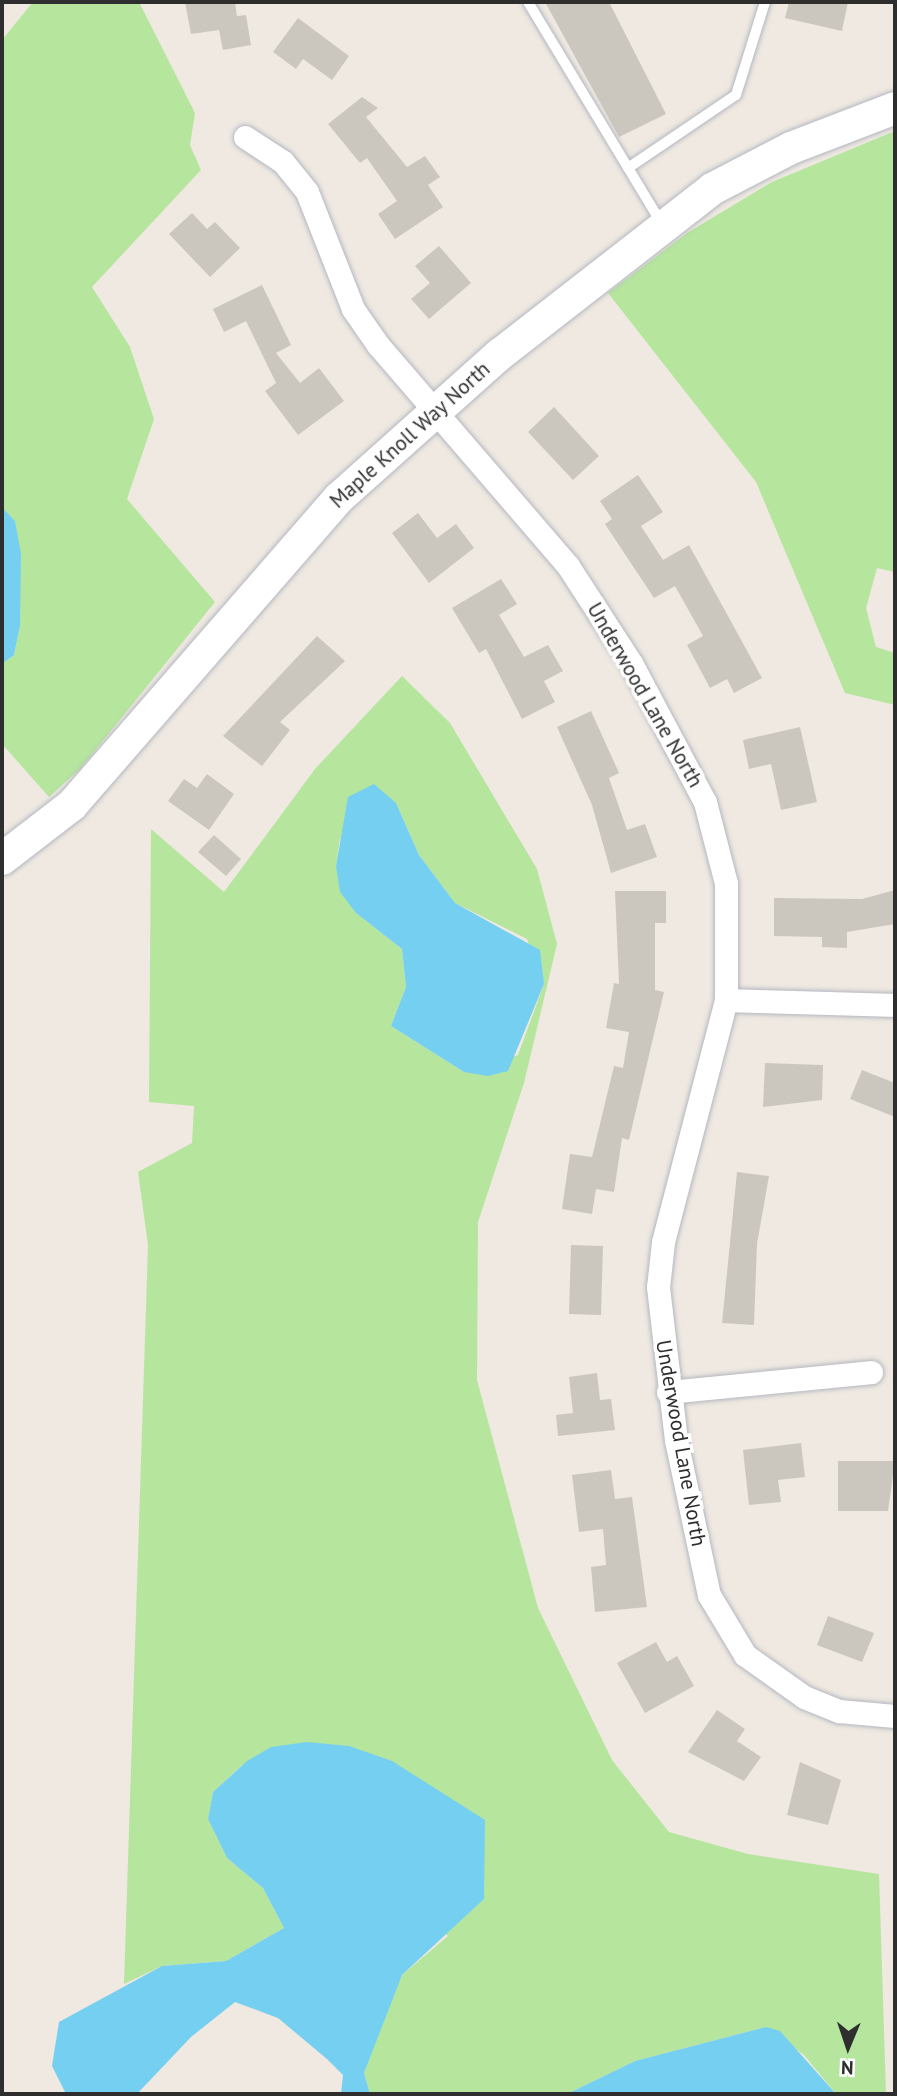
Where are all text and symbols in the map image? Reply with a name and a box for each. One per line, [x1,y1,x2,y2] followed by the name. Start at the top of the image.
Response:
[324,356,496,514] street label: Maple Knoll Way North
[582,598,708,792] street label: Underwood Lane North
[650,1338,712,1548] street label: Underwood Lane North
[813,2012,883,2082] north arrow
[841,2056,854,2080] text: N

